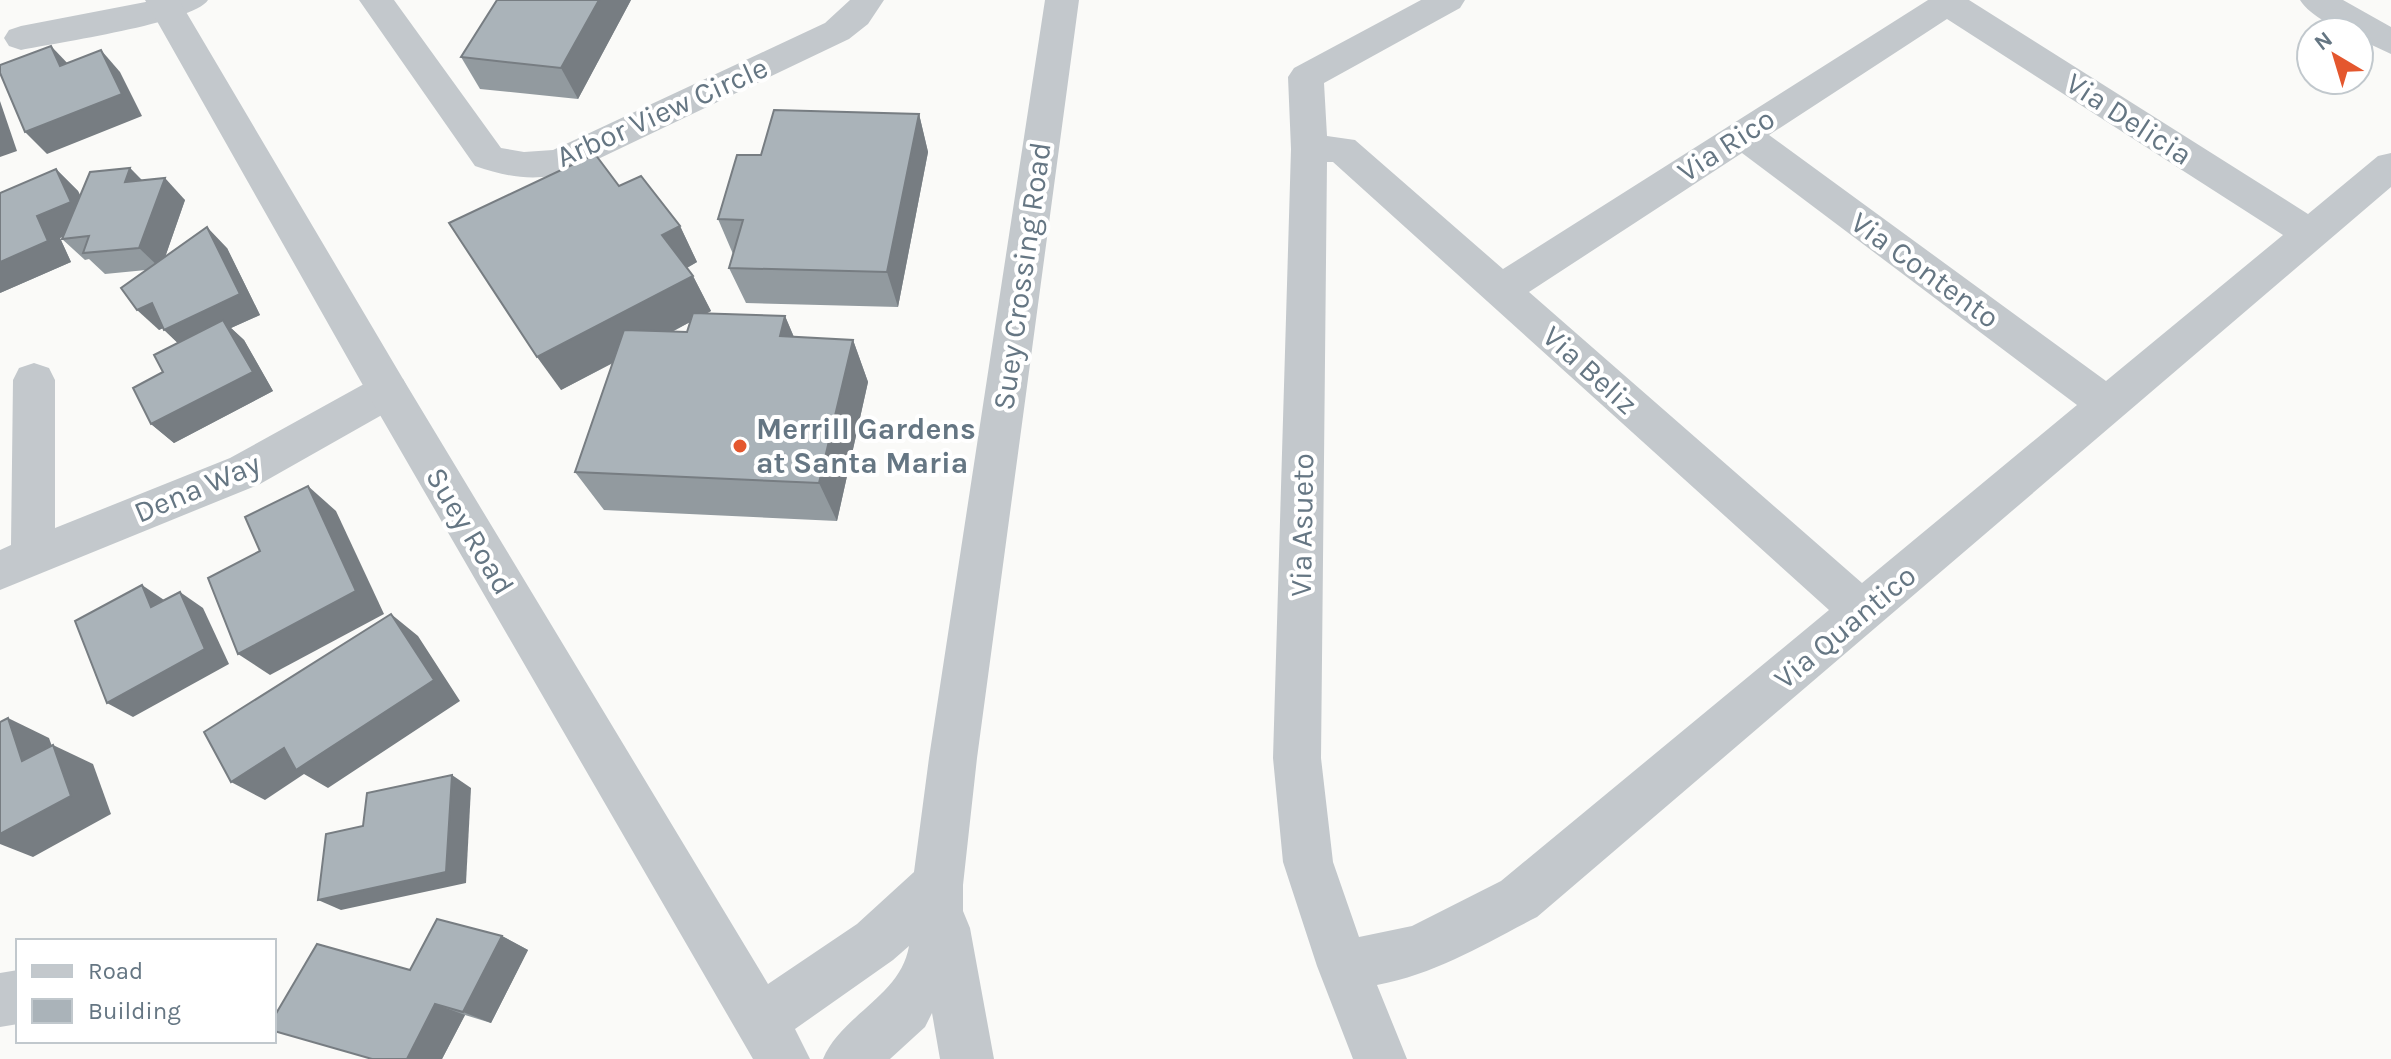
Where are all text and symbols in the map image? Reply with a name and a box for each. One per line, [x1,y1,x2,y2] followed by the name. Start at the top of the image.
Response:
[2295,16,2375,96] north arrow
[2309,26,2338,56] text: N
[551,49,773,175] street label: Arbor View Circle
[2059,65,2199,173] street label: Via Delicia
[1671,100,1781,190] street label: Via Rico
[985,140,1059,412] street label: Suey Crossing Road
[1844,204,2006,336] street label: Via Contento
[1535,318,1645,422] street label: Via Beliz
[756,411,976,481] place label: Merrill Gardens at Santa Maria
[731,437,749,455] marker: Merrill Gardens at Santa Maria
[129,445,265,531] street label: Dena Way
[1283,453,1321,597] street label: Via Asueto
[418,461,522,601] street label: Suey Road
[1767,557,1923,697] street label: Via Quantico
[16,939,276,1043] legend
[88,957,143,985] text: Road
[88,997,181,1025] text: Building

